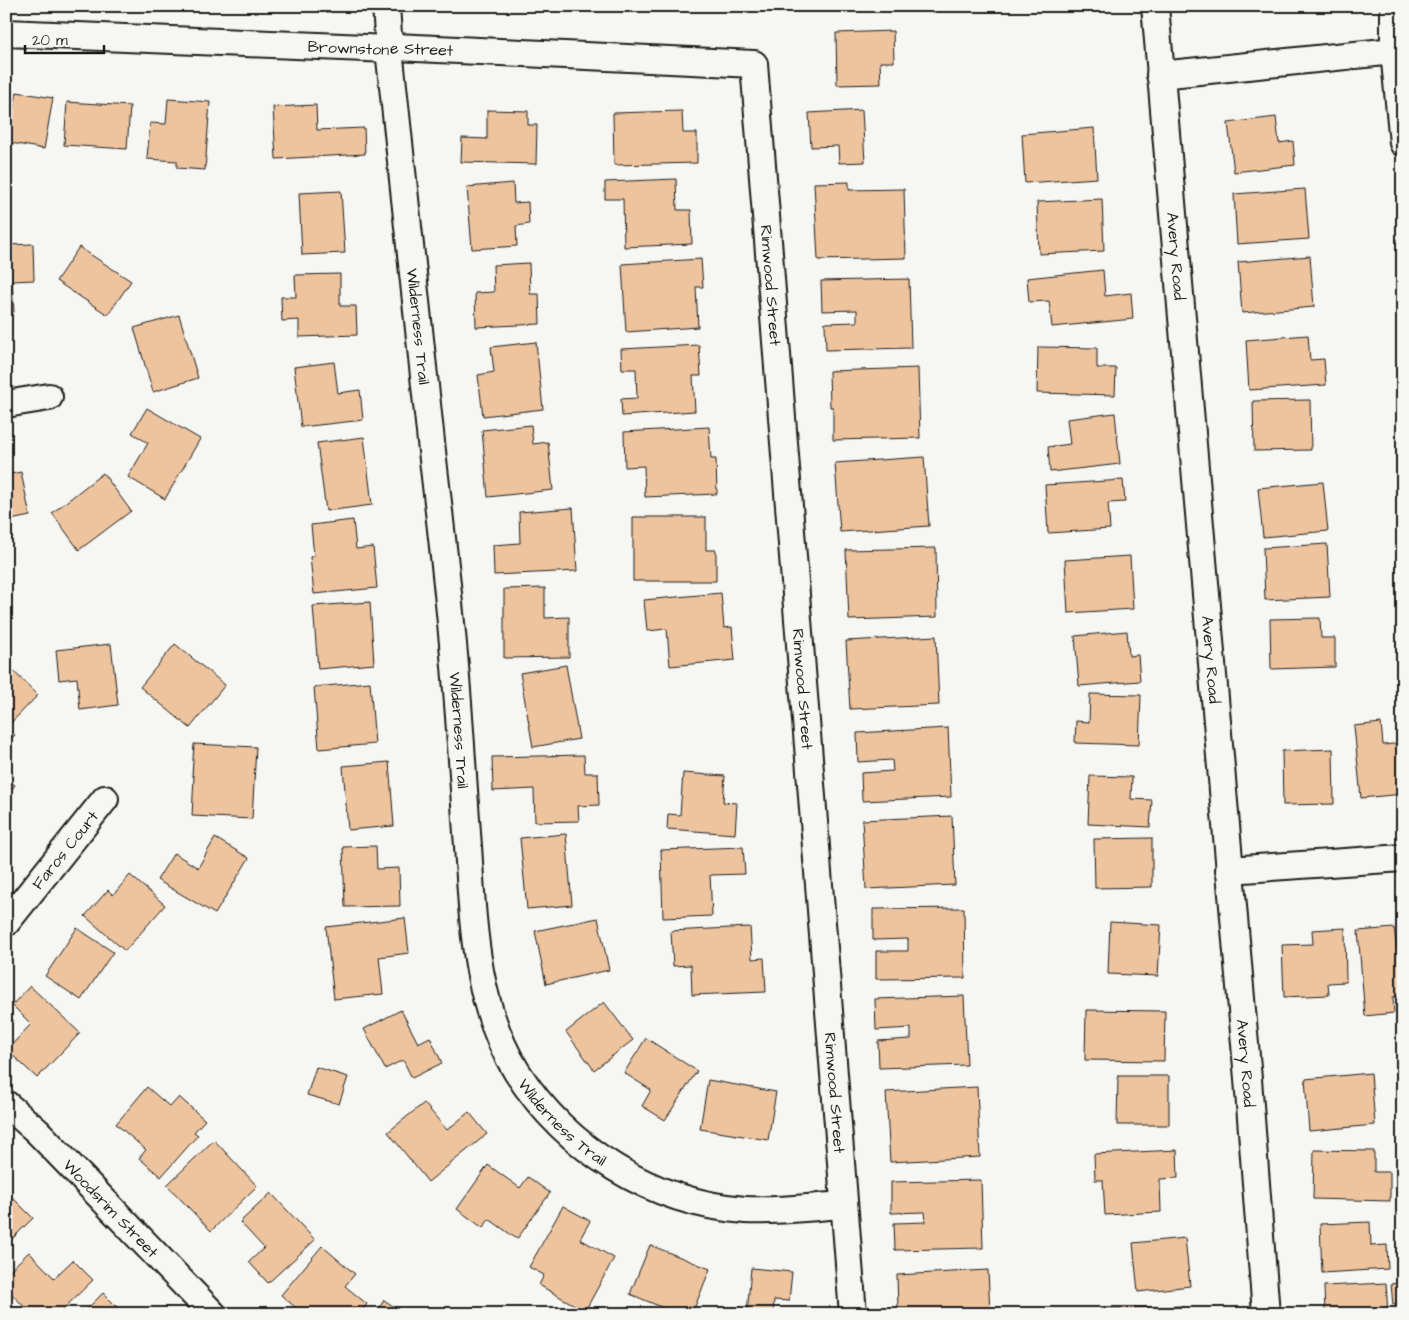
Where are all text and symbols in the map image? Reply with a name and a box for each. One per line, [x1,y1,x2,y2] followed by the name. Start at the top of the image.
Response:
[25,22,104,54] scale bar
[32,30,68,51] text: 20 m
[307,36,454,62] street label: Brownstone Street
[1161,211,1190,301] street label: Avery Road
[755,224,786,347] street label: Rimwood Street
[401,267,435,386] street label: Wilderness Trail
[1196,615,1225,704] street label: Avery Road
[787,628,818,751] street label: Rimwood Street
[444,671,474,789] street label: Wilderness Trail
[27,806,104,894] street label: Faros Court
[1231,1018,1260,1108] street label: Avery Road
[819,1032,850,1155] street label: Rimwood Street
[513,1074,611,1171] street label: Wilderness Trail
[58,1155,163,1263] street label: Woodsrim Street

